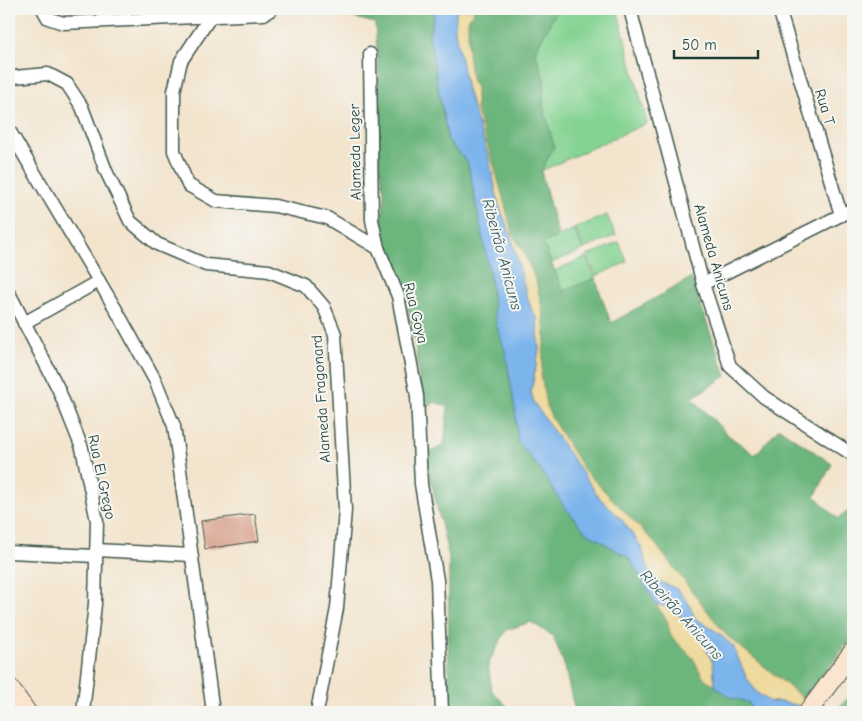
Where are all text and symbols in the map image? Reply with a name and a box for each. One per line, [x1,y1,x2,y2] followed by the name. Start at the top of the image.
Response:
[674,28,758,60] scale bar
[682,36,717,54] text: 50 m
[811,87,839,128] street label: Rua T
[345,104,365,200] street label: Alameda Leger
[478,197,526,312] water label: Ribeirão Anicuns
[690,202,738,312] street label: Alameda Anicuns
[400,281,432,345] street label: Rua Goya
[308,335,334,463] street label: Alameda Fragonard
[84,433,120,521] street label: Rua El Grego
[636,566,727,664] water label: Ribeirão Anicuns

